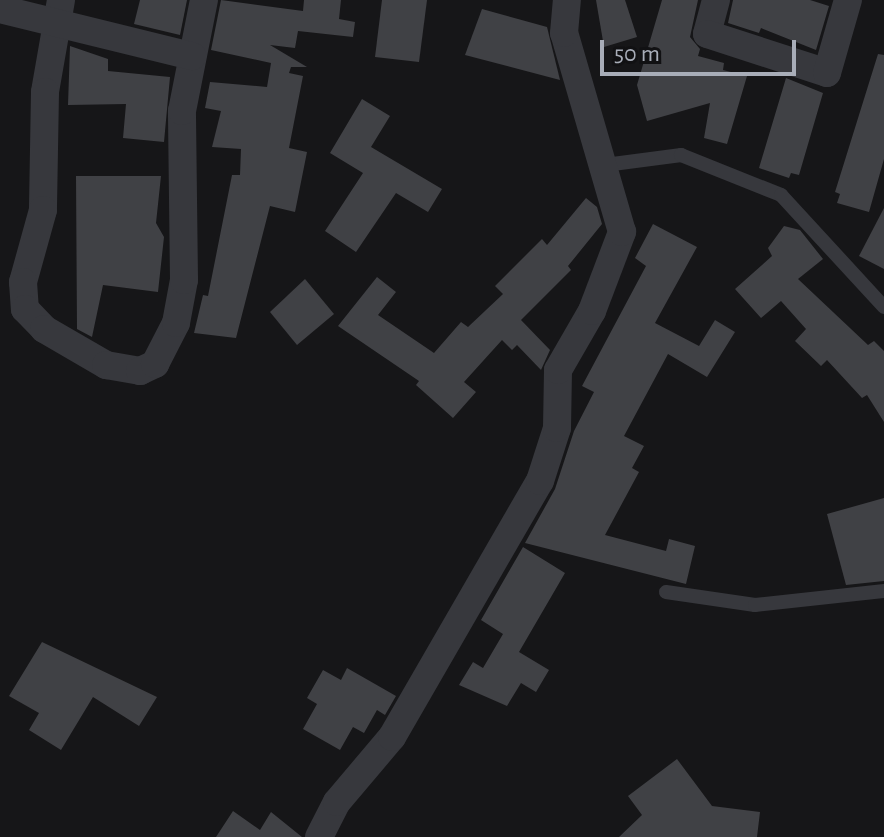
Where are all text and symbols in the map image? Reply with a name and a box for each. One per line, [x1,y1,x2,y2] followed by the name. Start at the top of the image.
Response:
[604,24,800,74] scale bar
[614,42,660,66] text: 50 m

